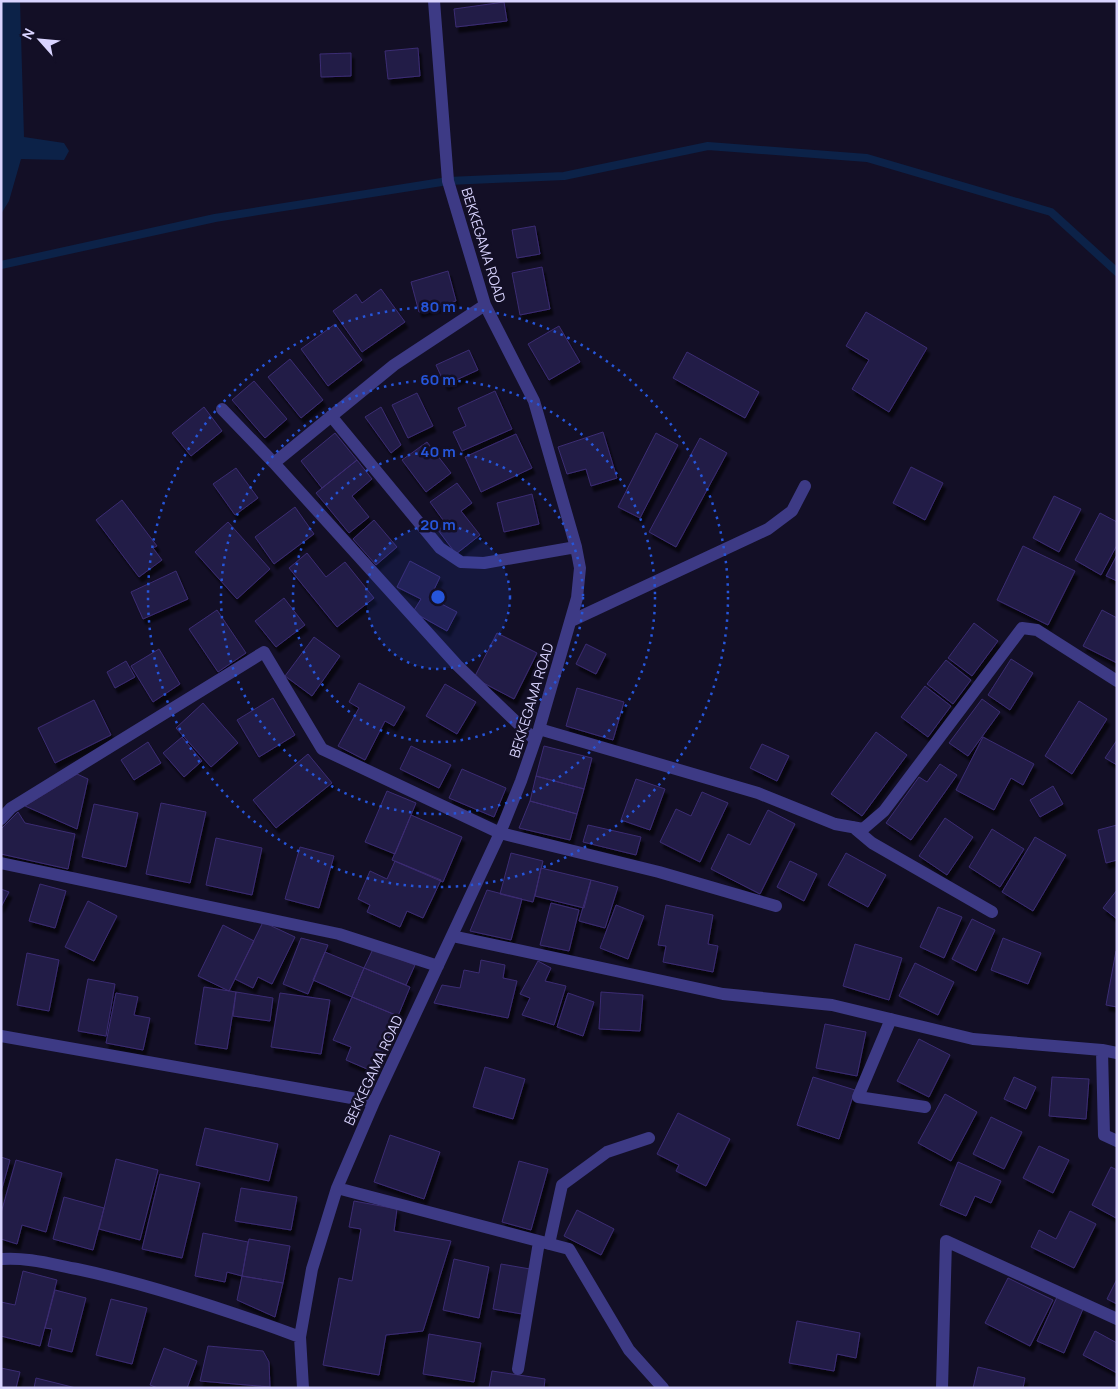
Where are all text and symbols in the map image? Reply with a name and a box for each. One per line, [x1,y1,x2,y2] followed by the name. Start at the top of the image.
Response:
[15,15,65,65] north arrow
[17,25,39,43] text: N
[457,185,511,305] street label: BEKKEGAMA ROAD
[420,296,456,317] text: 80 m
[420,369,456,390] text: 60 m
[420,441,456,462] text: 40 m
[420,514,456,535] text: 20 m
[429,588,447,606] centre of rings
[504,640,558,760] street label: BEKKEGAMA ROAD
[339,1012,407,1128] street label: BEKKEGAMA ROAD

